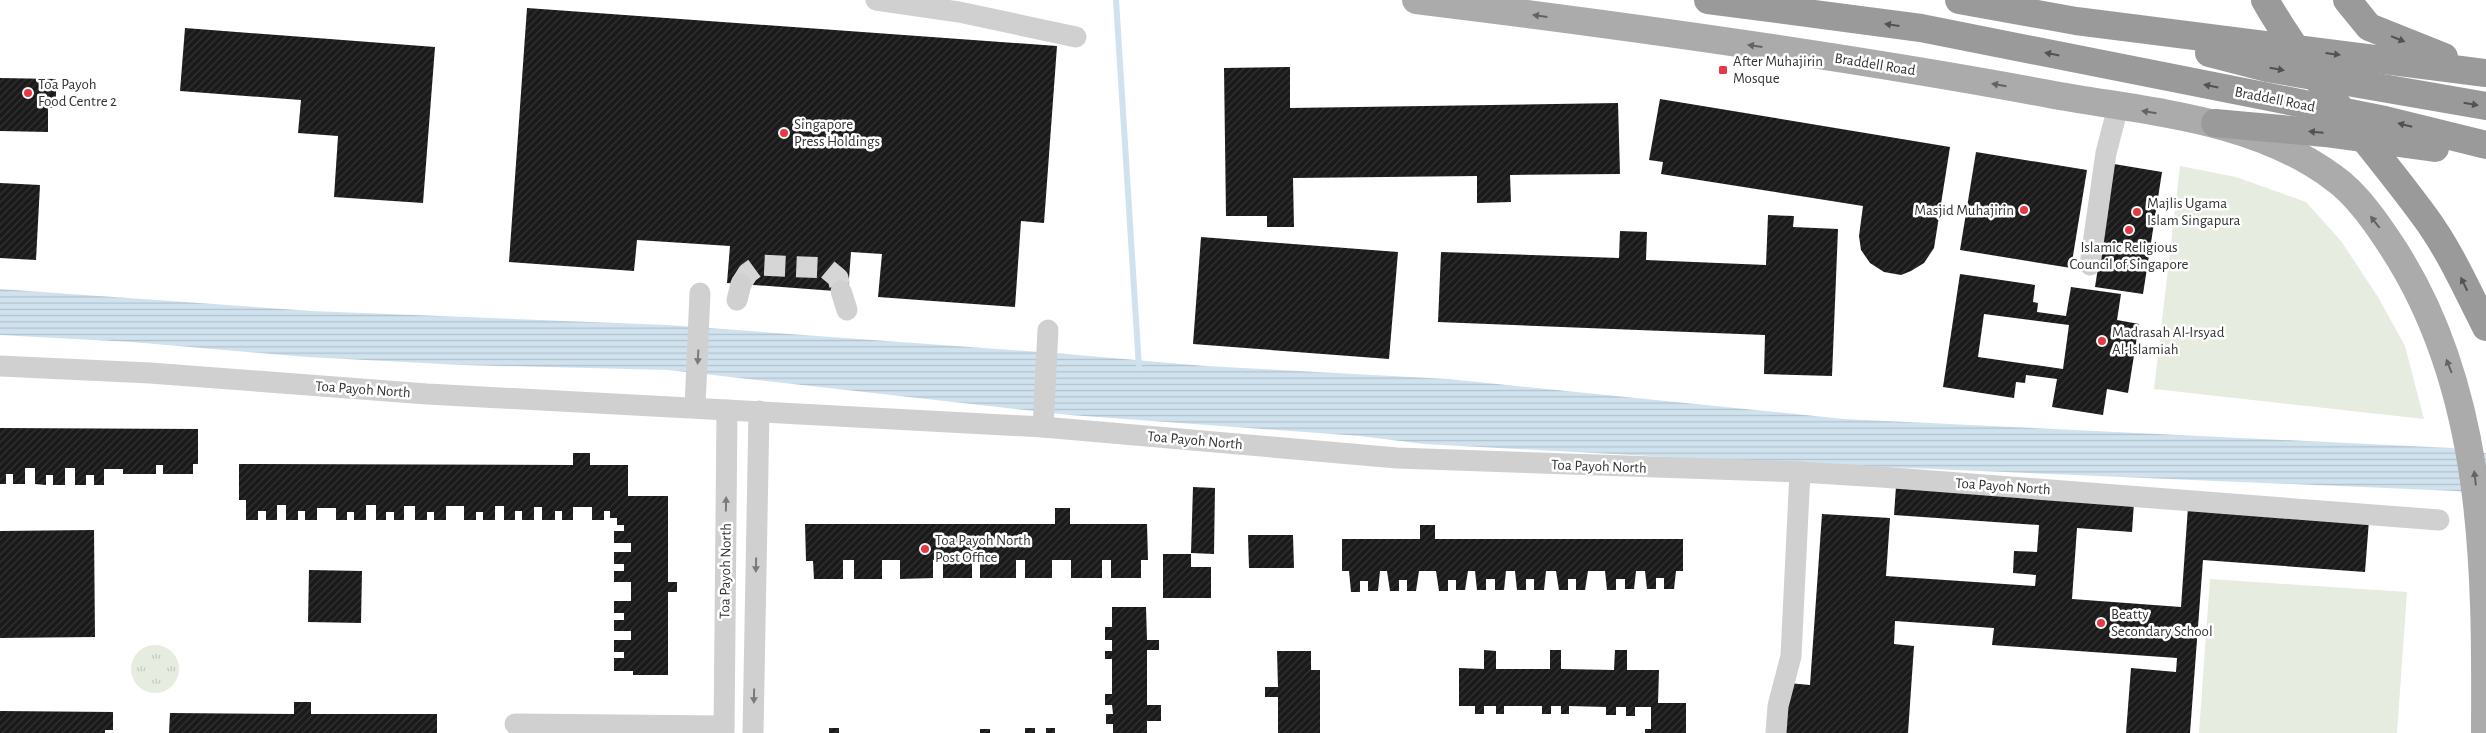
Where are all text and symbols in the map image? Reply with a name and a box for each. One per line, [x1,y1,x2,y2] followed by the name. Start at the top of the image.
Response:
[1532,12,1548,20] one-way arrow
[1884,20,1900,28] one-way arrow
[2391,35,2406,43] one-way arrow
[1747,42,1763,50] one-way arrow
[2043,50,2059,58] one-way arrow
[2325,50,2341,58] one-way arrow
[1833,51,1917,78] street label: Braddell Road
[1733,54,1823,86] place label: After Muhajirin Mosque
[1717,64,1729,76] marker: After Muhajirin Mosque
[2269,66,2285,74] one-way arrow
[38,77,117,109] place label: Toa Payoh Food Centre 2
[1990,80,2006,88] one-way arrow
[2203,82,2219,90] one-way arrow
[2233,84,2317,115] street label: Braddell Road
[22,87,34,99] marker: Toa Payoh Food Centre 2
[2463,100,2479,108] one-way arrow
[2141,107,2157,115] one-way arrow
[794,117,880,149] place label: Singapore Press Holdings
[2397,121,2412,129] one-way arrow
[778,127,790,139] marker: Singapore Press Holdings
[2308,128,2324,136] one-way arrow
[2147,196,2241,228] place label: Majlis Ugama Islam Singapura
[1914,203,2014,218] place label: Masjid Muhajirin
[2018,204,2030,216] marker: Masjid Muhajirin
[2131,206,2143,218] marker: Majlis Ugama Islam Singapura
[2370,215,2380,229] one-way arrow
[2123,224,2135,236] marker: Islamic Religious Council of Singapore
[2070,240,2189,272] place label: Islamic Religious Council of Singapore
[2460,276,2468,291] one-way arrow
[2112,325,2225,357] place label: Madrasah Al-Irsyad Al-Islamiah
[2096,335,2108,347] marker: Madrasah Al-Irsyad Al-Islamiah
[693,350,701,366] one-way arrow
[2445,358,2452,373] one-way arrow
[315,379,411,400] street label: Toa Payoh North
[1147,429,1243,452] street label: Toa Payoh North
[1551,457,1647,476] street label: Toa Payoh North
[2470,469,2478,485] one-way arrow
[1955,476,2051,497] street label: Toa Payoh North
[722,496,730,512] one-way arrow
[717,523,734,619] street label: Toa Payoh North
[935,533,1031,565] place label: Toa Payoh North Post Office
[919,543,931,555] marker: Toa Payoh North Post Office
[752,557,760,573] one-way arrow
[2111,607,2213,639] place label: Beatty Secondary School
[2095,617,2107,629] marker: Beatty Secondary School
[750,688,758,704] one-way arrow

